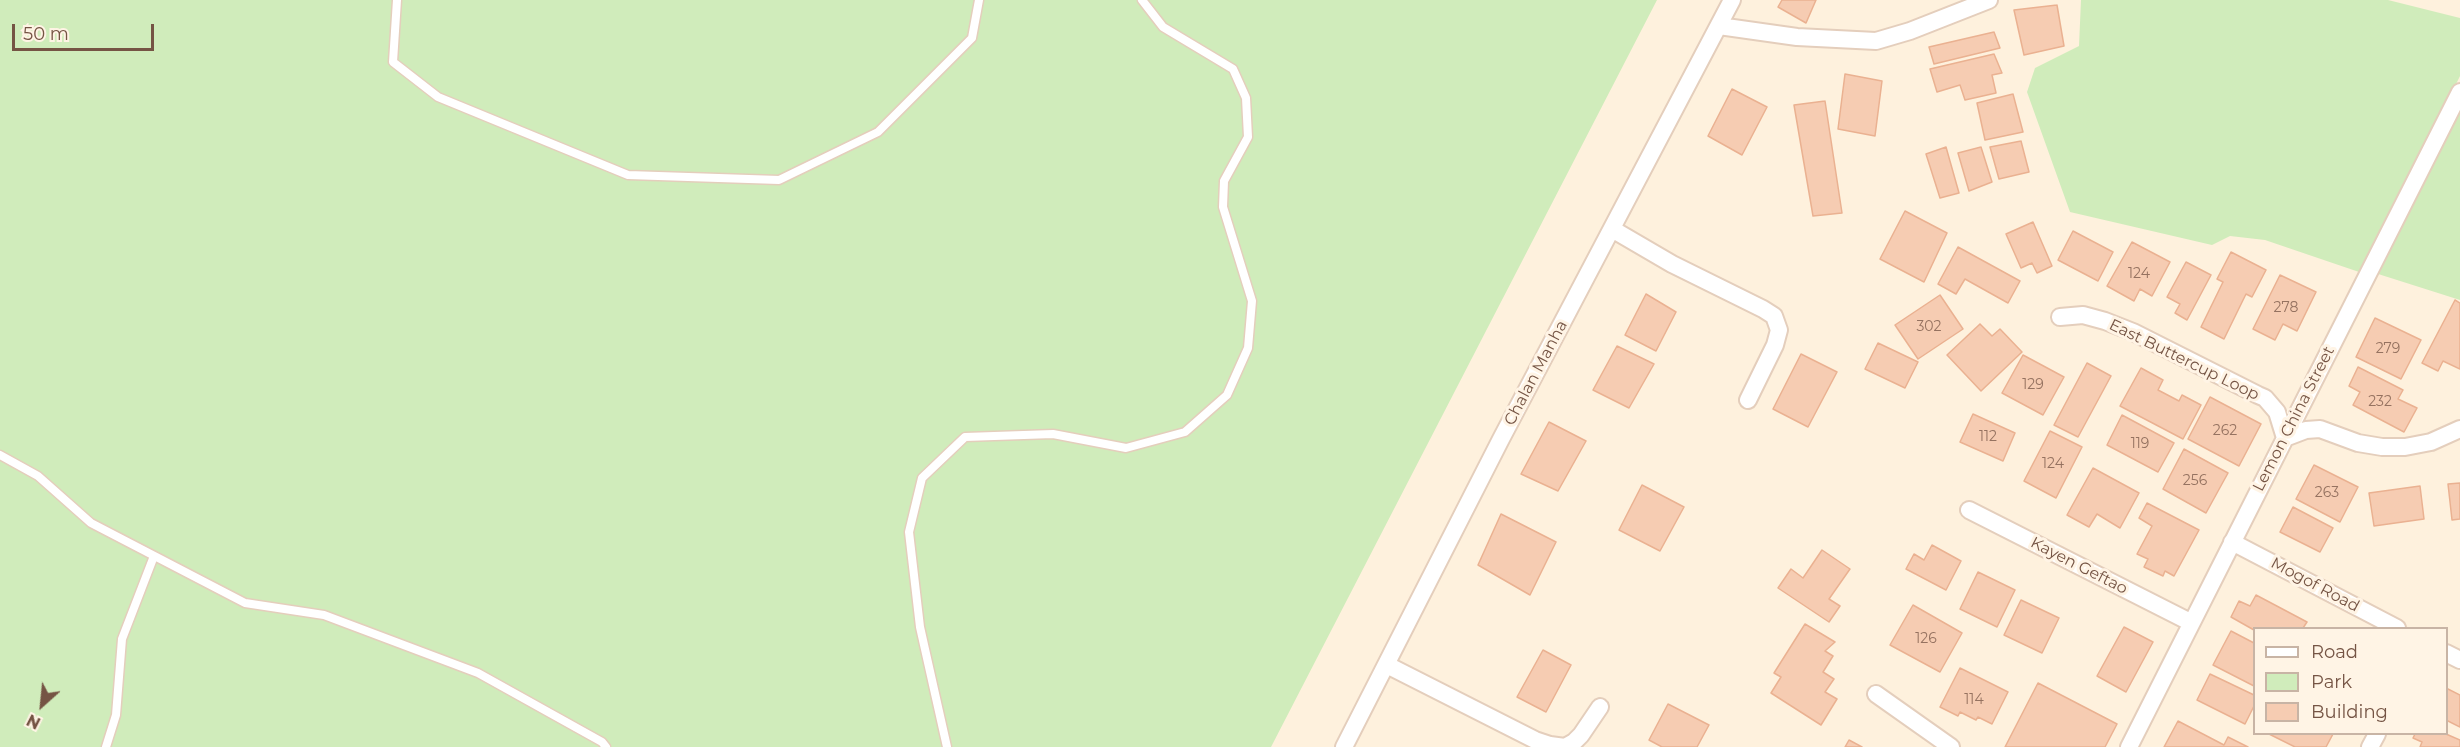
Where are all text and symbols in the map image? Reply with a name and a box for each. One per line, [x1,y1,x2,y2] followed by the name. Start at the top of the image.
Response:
[15,12,158,50] scale bar
[23,23,69,45] text: 50 m
[2128,266,2150,282] house number: 124
[2274,300,2298,316] house number: 278
[2106,315,2262,405] street label: East Buttercup Loop
[1500,317,1572,429] street label: Chalan Manha
[1916,319,1942,335] house number: 302
[2376,341,2400,357] house number: 279
[2249,343,2339,495] street label: Lemon China Street
[2022,377,2044,393] house number: 129
[2368,394,2392,410] house number: 232
[2213,423,2237,439] house number: 262
[1979,429,1997,445] house number: 112
[2131,436,2149,452] house number: 119
[2042,456,2064,472] house number: 124
[2183,473,2207,489] house number: 256
[2315,485,2339,501] house number: 263
[2027,533,2131,599] street label: Kayen Geftao
[2267,554,2363,616] street label: Mogof Road
[2253,627,2448,735] legend
[1915,631,1937,647] house number: 126
[2311,641,2358,663] text: Road
[2311,671,2352,693] text: Park
[12,675,72,735] north arrow
[1964,692,1984,708] house number: 114
[2311,701,2388,723] text: Building
[24,710,44,733] text: N

